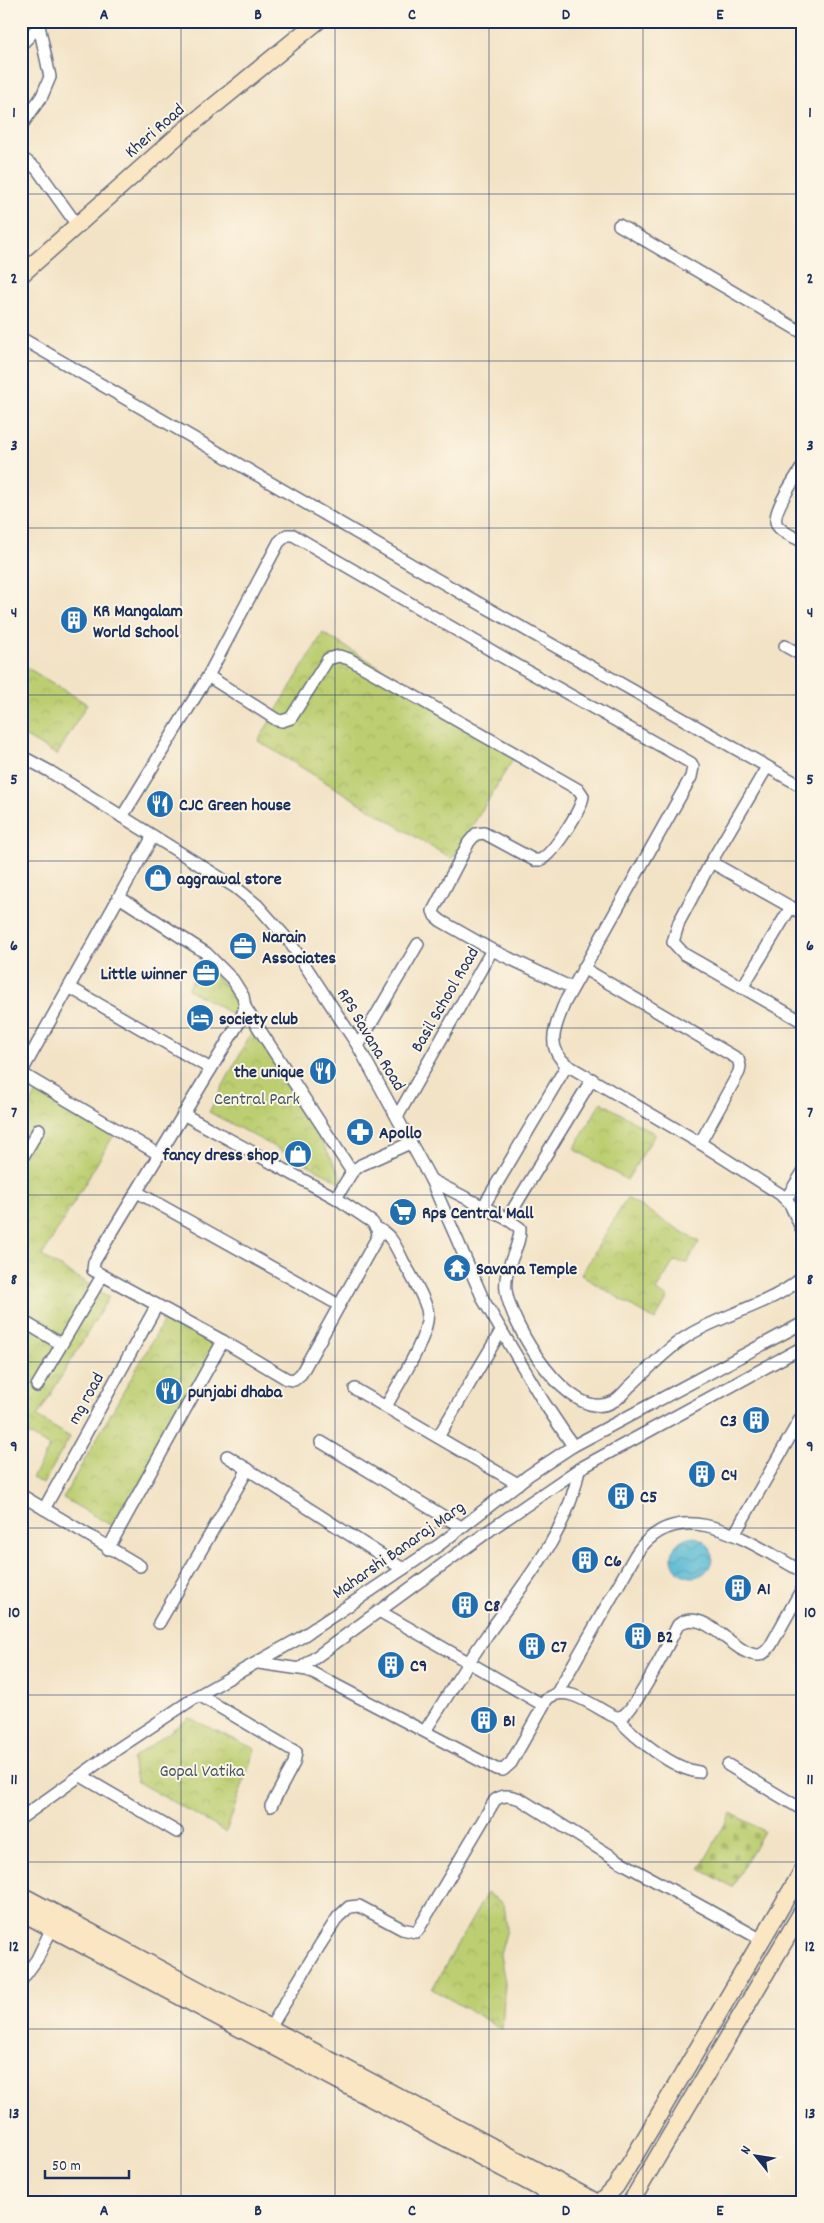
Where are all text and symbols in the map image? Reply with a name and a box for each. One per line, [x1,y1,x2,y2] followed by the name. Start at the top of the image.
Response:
[100,4,109,27] text: A
[254,4,262,27] text: B
[408,4,416,27] text: C
[562,4,571,27] text: D
[716,4,724,27] text: E
[120,99,191,165] street label: Kheri Road
[12,102,16,125] text: 1
[808,102,812,125] text: 1
[11,268,18,291] text: 2
[807,268,814,291] text: 2
[10,435,18,458] text: 3
[806,435,814,458] text: 3
[93,600,183,646] place label: KR Mangalam World School
[11,602,17,625] text: 4
[807,602,813,625] text: 4
[59,605,89,635] building icon: KR Mangalam World School
[10,769,18,792] text: 5
[806,769,814,792] text: 5
[145,789,175,819] restaurant icon: CJC Green house
[179,794,291,819] place label: CJC Green house
[143,863,173,893] shop icon: aggrawal store
[177,868,282,893] place label: aggrawal store
[262,926,337,972] place label: Narain Associates
[228,931,258,961] office icon: Narain Associates
[10,935,18,958] text: 6
[806,935,814,958] text: 6
[406,943,486,1057] street label: Basil School Road
[191,958,221,988] office icon: Little winner
[101,963,187,988] place label: Little winner
[329,984,410,1096] street label: RPS Savana Road
[185,1003,215,1033] hotel icon: society club
[219,1008,298,1033] place label: society club
[308,1056,338,1086] restaurant icon: the unique
[234,1061,304,1086] place label: the unique
[214,1088,300,1113] park label: Central Park
[11,1102,17,1125] text: 7
[807,1102,813,1125] text: 7
[345,1117,375,1147] pharmacy icon: Apollo
[379,1122,422,1147] place label: Apollo
[283,1139,313,1169] shop icon: fancy dress shop
[162,1144,279,1169] place label: fancy dress shop
[388,1197,418,1227] supermarket icon: Rps Central Mall
[422,1202,534,1227] place label: Rps Central Mall
[442,1253,472,1283] temple icon: Savana Temple
[476,1258,577,1283] place label: Savana Temple
[11,1269,18,1292] text: 8
[807,1269,814,1292] text: 8
[63,1369,112,1430] street label: mg road
[154,1376,184,1406] restaurant icon: punjabi dhaba
[188,1381,283,1406] place label: punjabi dhaba
[741,1405,771,1435] building icon: C3
[720,1410,737,1435] place label: C3
[10,1436,18,1459] text: 9
[806,1436,814,1459] text: 9
[687,1459,717,1489] building icon: C4
[721,1464,737,1489] place label: C4
[606,1481,636,1511] building icon: C5
[640,1486,657,1511] place label: C5
[328,1496,471,1606] street label: Maharshi Banaraj Marg
[570,1545,600,1575] building icon: C6
[604,1550,622,1575] place label: C6
[723,1573,753,1603] building icon: A1
[757,1578,771,1603] place label: A1
[450,1590,480,1620] building icon: C8
[484,1595,500,1620] place label: C8
[8,1602,20,1625] text: 10
[804,1602,816,1625] text: 10
[623,1621,653,1651] building icon: B2
[657,1626,673,1651] place label: B2
[517,1631,547,1661] building icon: C7
[551,1636,567,1661] place label: C7
[376,1650,406,1680] building icon: C9
[410,1655,427,1680] place label: C9
[469,1705,499,1735] building icon: B1
[503,1710,516,1735] place label: B1
[159,1760,245,1785] park label: Gopal Vatika
[10,1769,18,1792] text: 11
[806,1769,814,1792] text: 11
[9,1936,19,1959] text: 12
[805,1936,815,1959] text: 12
[9,2103,19,2126] text: 13
[805,2103,815,2126] text: 13
[732,2130,782,2180] north arrow
[736,2142,757,2158] text: N
[45,2148,129,2180] scale bar
[52,2156,81,2178] text: 50 m
[100,2200,109,2223] text: A
[254,2200,262,2223] text: B
[408,2200,416,2223] text: C
[562,2200,571,2223] text: D
[716,2200,724,2223] text: E

